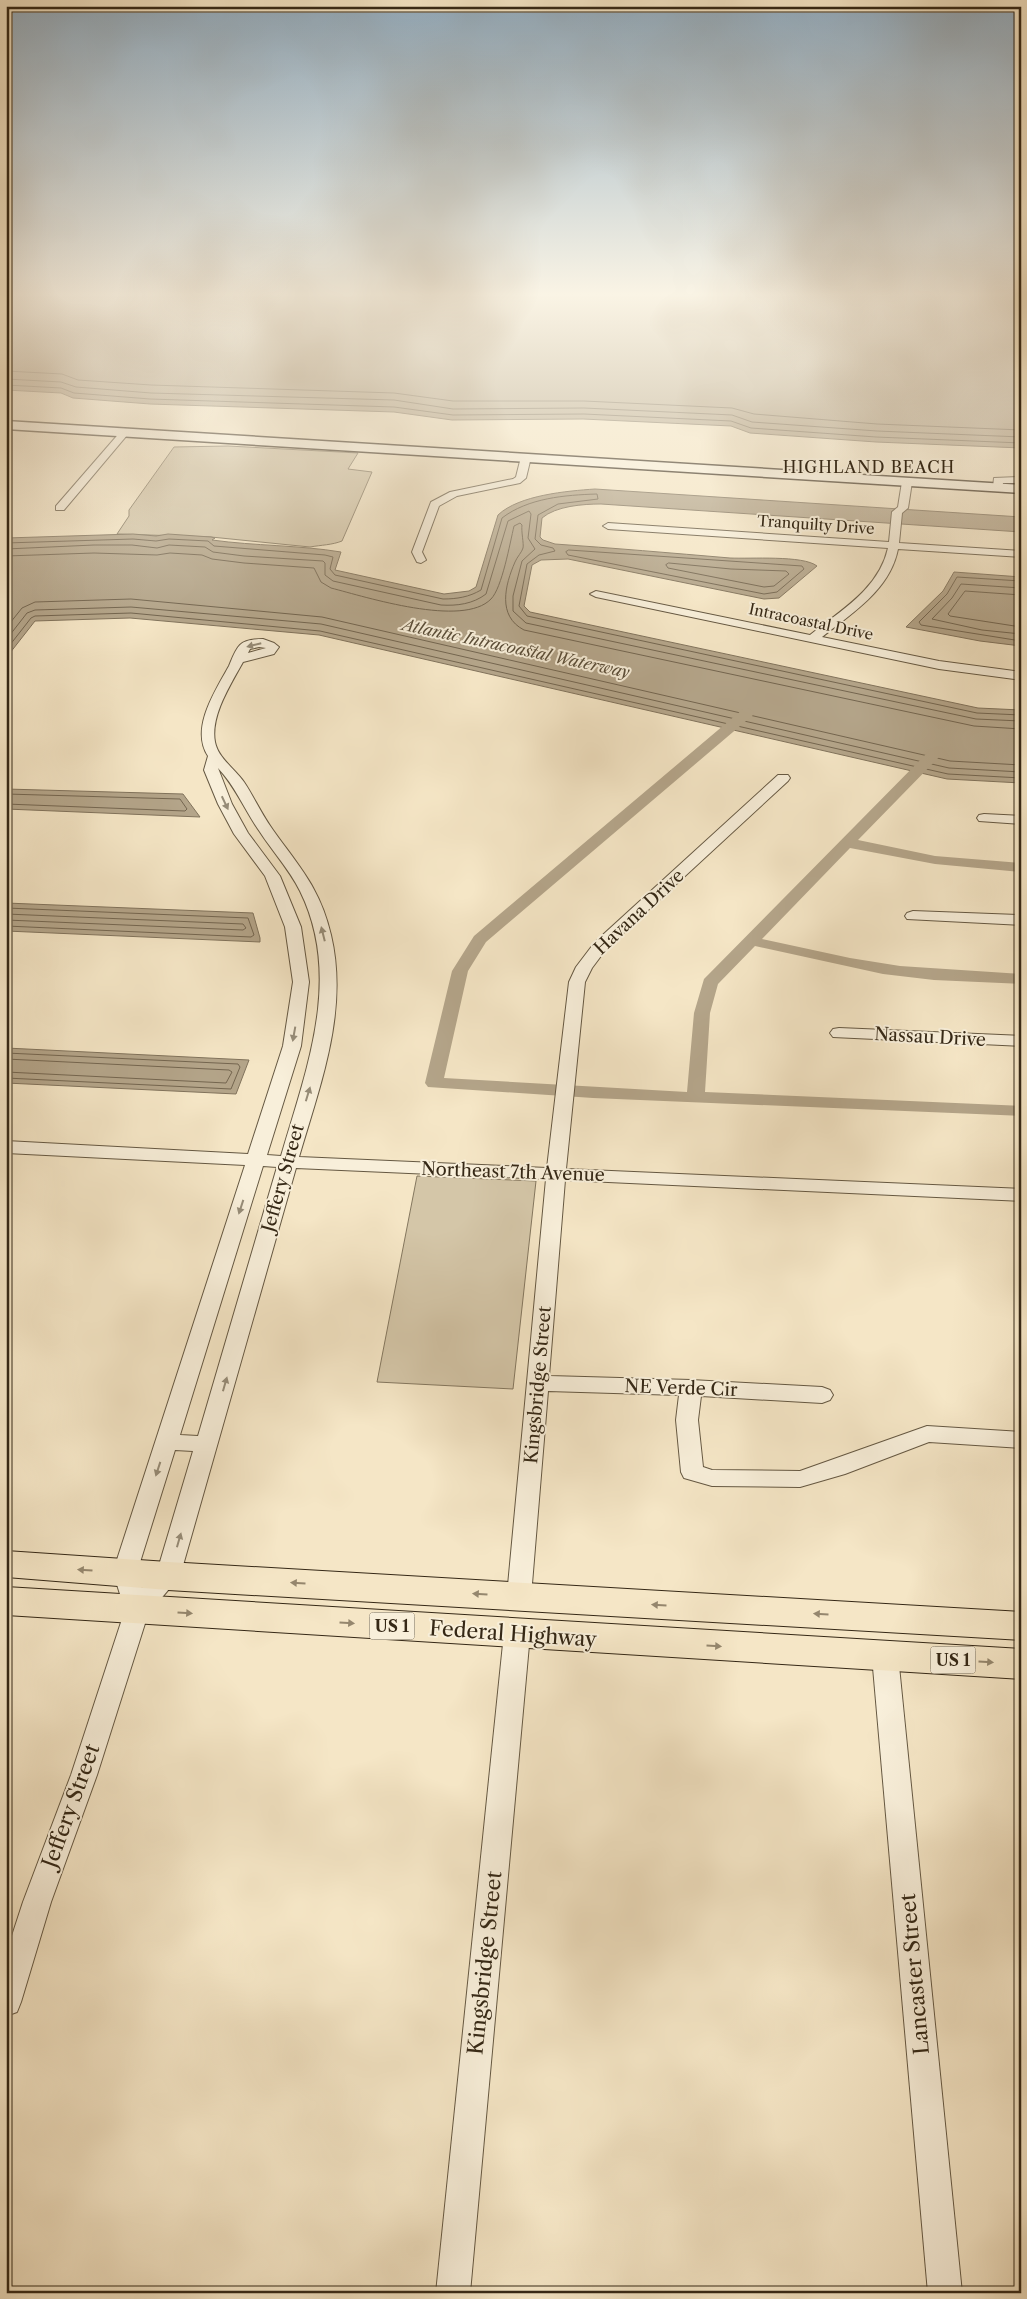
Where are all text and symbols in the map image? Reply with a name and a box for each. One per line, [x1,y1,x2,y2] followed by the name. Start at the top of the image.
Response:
[783,457,955,477] district label: HIGHLAND BEACH
[757,511,875,538] street label: Tranquilty Drive
[747,599,875,644] street label: Intracoastal Drive
[397,613,632,682] water label: Atlantic Intracoastal Waterway
[246,641,262,649] one-way arrow
[221,796,229,810] one-way arrow
[589,865,689,959] street label: Havana Drive
[318,927,326,942] one-way arrow
[874,1023,986,1051] street label: Nassau Drive
[289,1026,297,1042] one-way arrow
[305,1086,312,1101] one-way arrow
[256,1121,309,1237] street label: Jeffery Street
[421,1158,605,1186] street label: Northeast 7th Avenue
[237,1200,245,1215] one-way arrow
[520,1305,556,1465] street label: Kingsbridge Street
[624,1375,738,1401] street label: NE Verde Cir
[221,1377,229,1392] one-way arrow
[154,1462,162,1477] one-way arrow
[175,1533,183,1548] one-way arrow
[77,1565,93,1573] one-way arrow
[290,1578,306,1586] one-way arrow
[471,1589,487,1597] one-way arrow
[651,1600,667,1608] one-way arrow
[177,1610,193,1618] one-way arrow
[813,1610,829,1618] one-way arrow
[370,1612,414,1640] road number: US 1
[428,1615,598,1652] street label: Federal Highway
[340,1620,356,1628] one-way arrow
[706,1642,722,1650] one-way arrow
[930,1646,976,1674] road number: US 1
[978,1659,994,1667] one-way arrow
[36,1740,105,1874] street label: Jeffery Street
[462,1869,507,2056] street label: Kingsbridge Street
[895,1892,934,2056] street label: Lancaster Street

